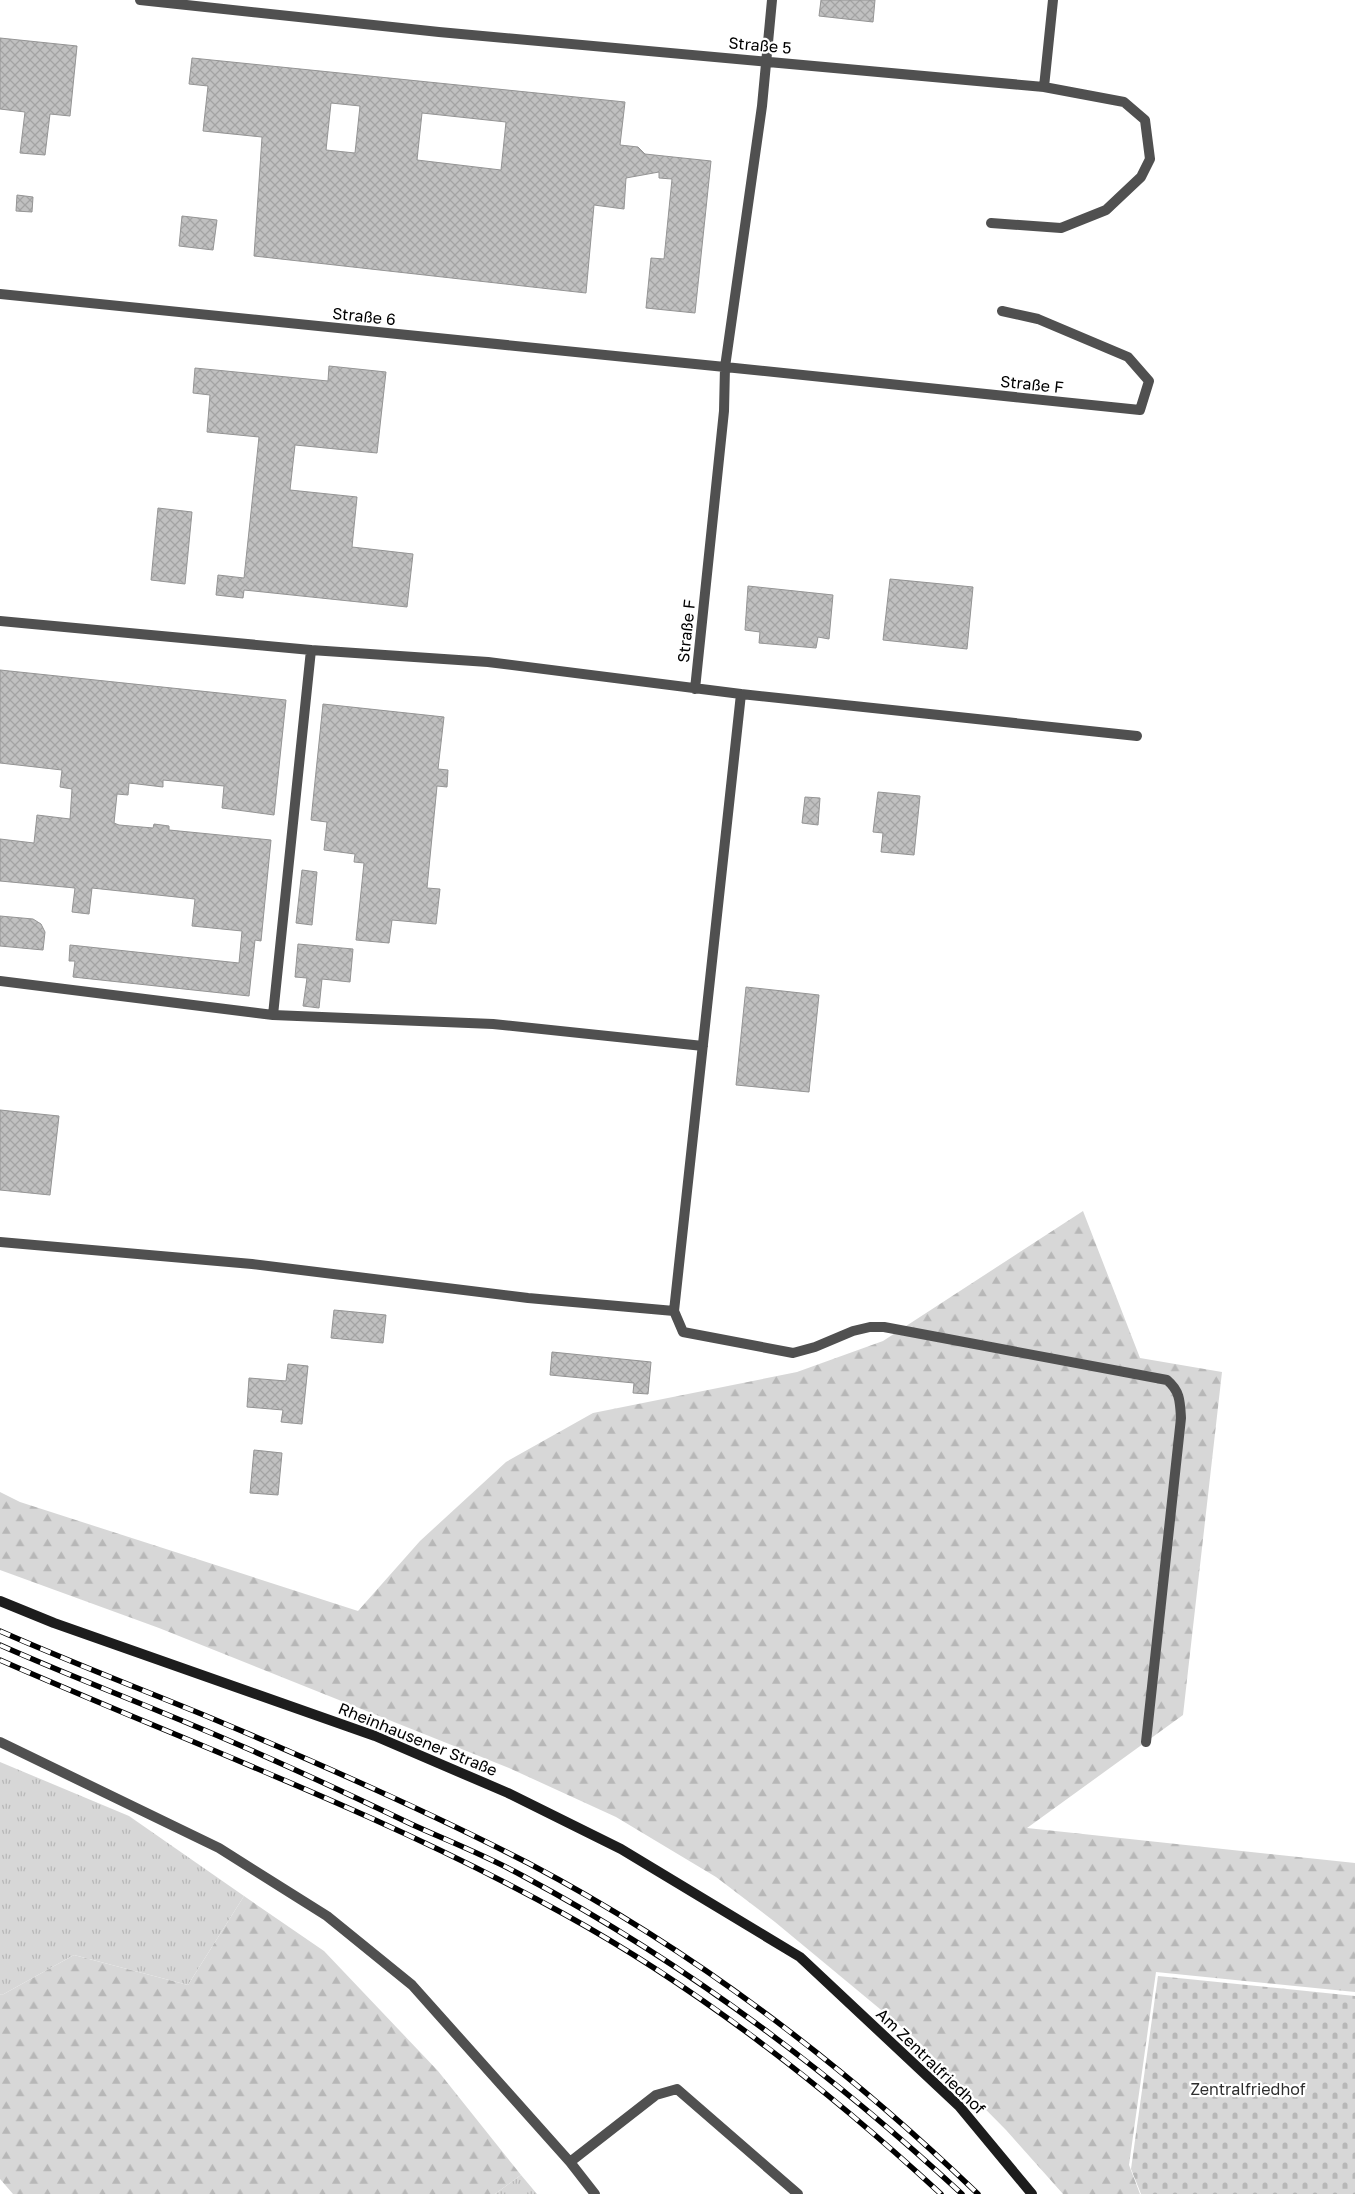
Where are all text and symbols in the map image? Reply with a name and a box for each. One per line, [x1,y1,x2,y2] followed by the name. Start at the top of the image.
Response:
[728,32,792,58] street label: Straße 5
[331,303,397,329] street label: Straße 6
[999,371,1065,397] street label: Straße F
[673,598,699,664] street label: Straße F
[336,1698,500,1780] street label: Rheinhausener Straße
[872,2004,990,2118] street label: Am Zentralfriedhof
[1190,2079,1306,2099] park label: Zentralfriedhof

